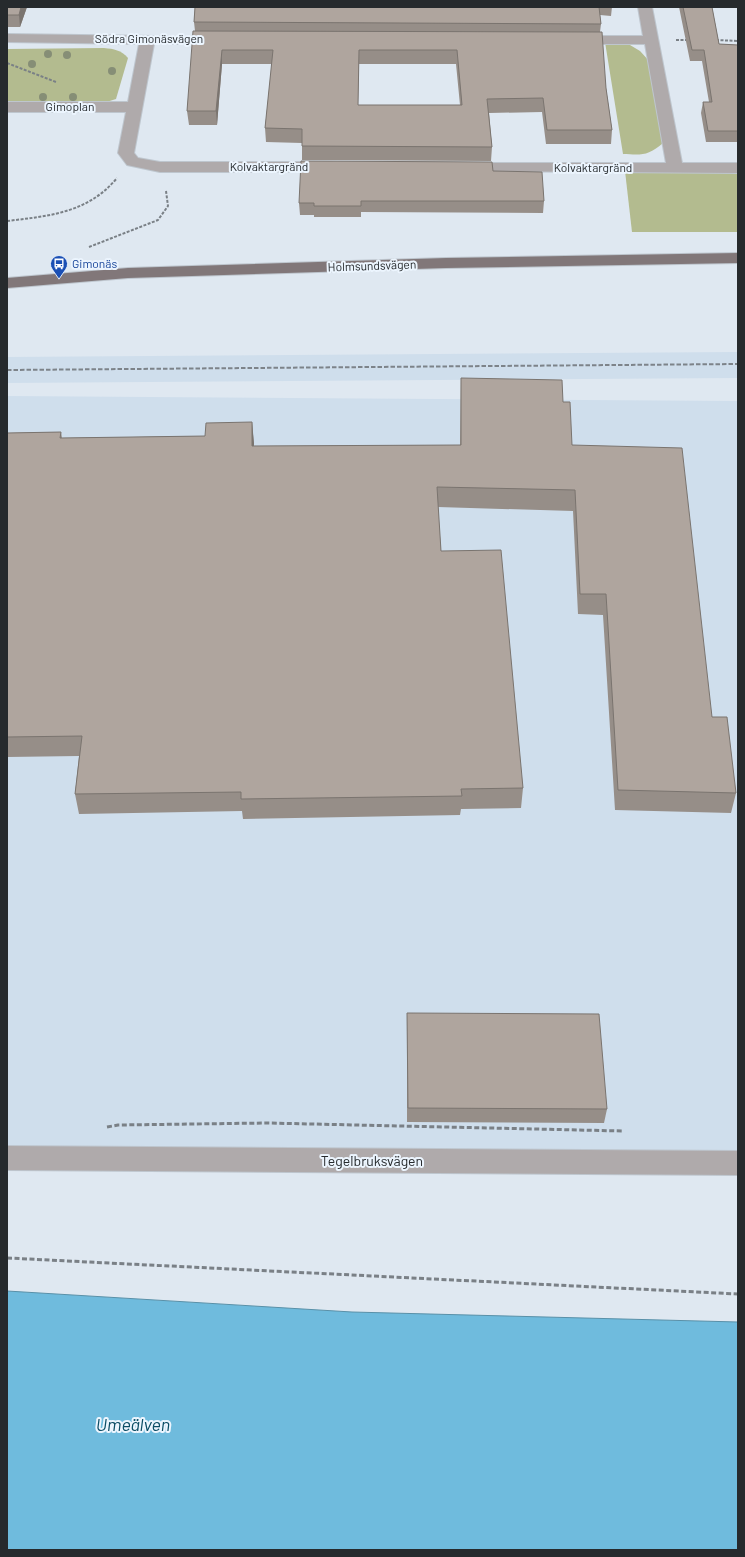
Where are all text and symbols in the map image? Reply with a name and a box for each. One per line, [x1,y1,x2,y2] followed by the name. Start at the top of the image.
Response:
[95,31,203,45] street label: Södra Gimonäsvägen
[46,99,94,113] street label: Gimoplan
[230,159,308,173] street label: Kolvaktargränd
[554,160,632,174] street label: Kolvaktargränd
[49,254,69,279] bus stop icon: Gimonäs
[72,256,117,270] place label: Gimonäs
[327,256,416,274] street label: Holmsundsvägen
[321,1152,423,1169] street label: Tegelbruksvägen
[96,1413,170,1435] water label: Umeälven

